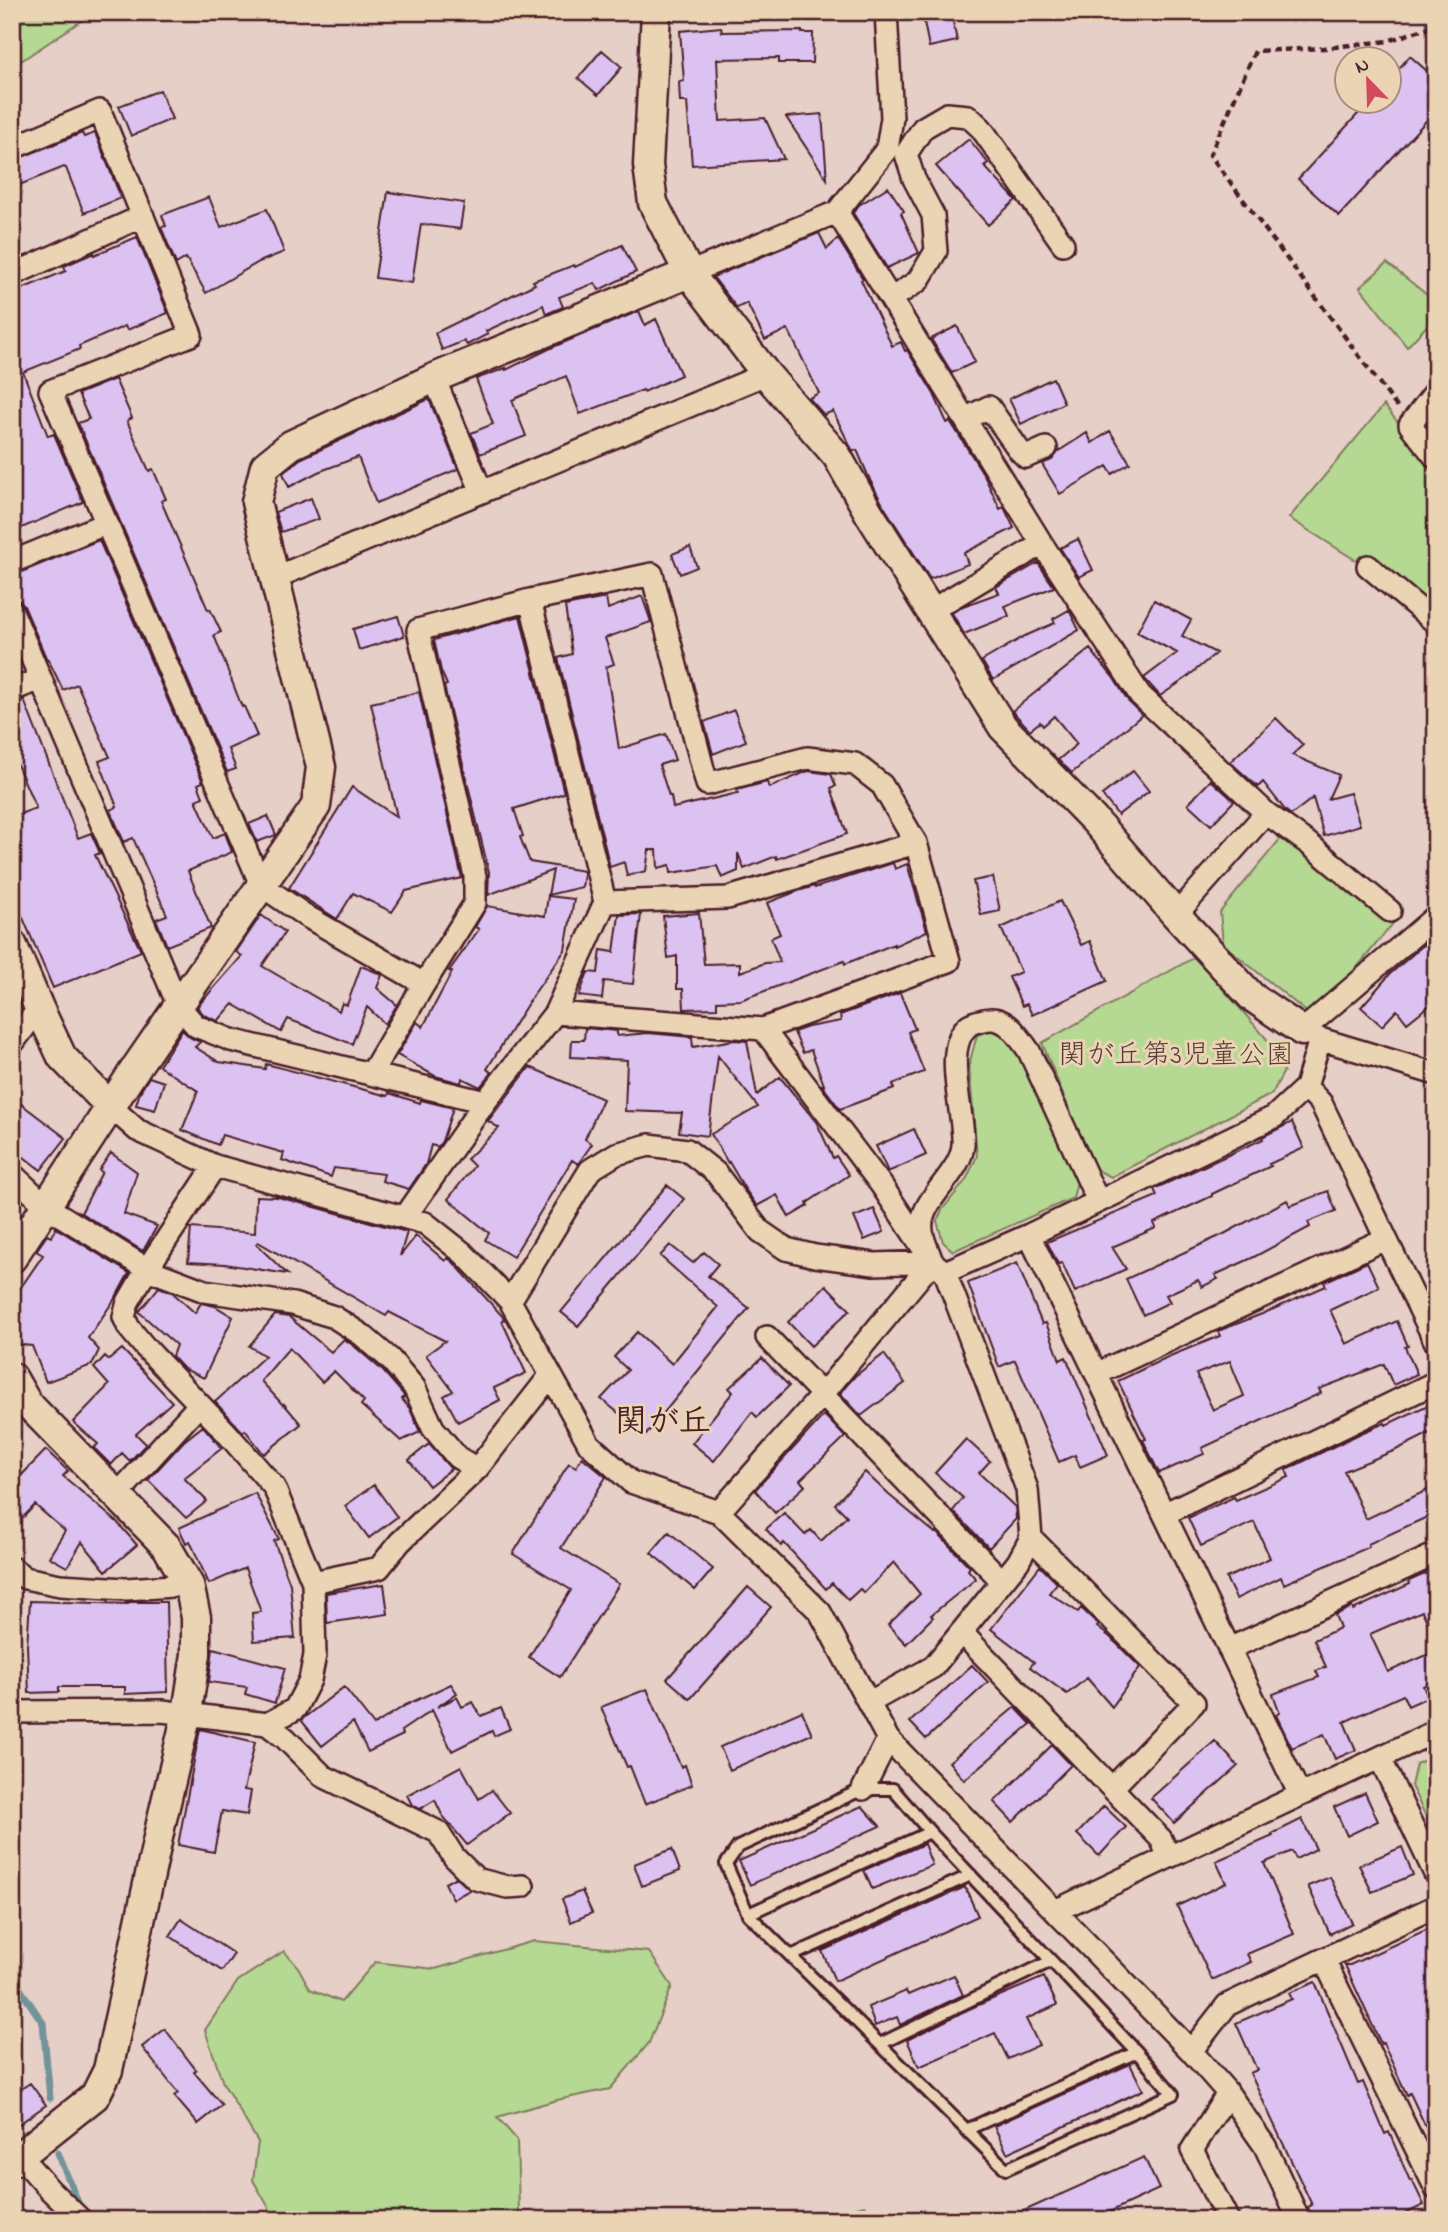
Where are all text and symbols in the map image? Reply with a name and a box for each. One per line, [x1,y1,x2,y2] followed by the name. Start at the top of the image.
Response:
[1332,46,1402,116] north arrow
[1351,52,1374,82] text: N
[1058,1036,1294,1077] park label: 関が丘第3児童公園
[615,1400,711,1447] district label: 関が丘

